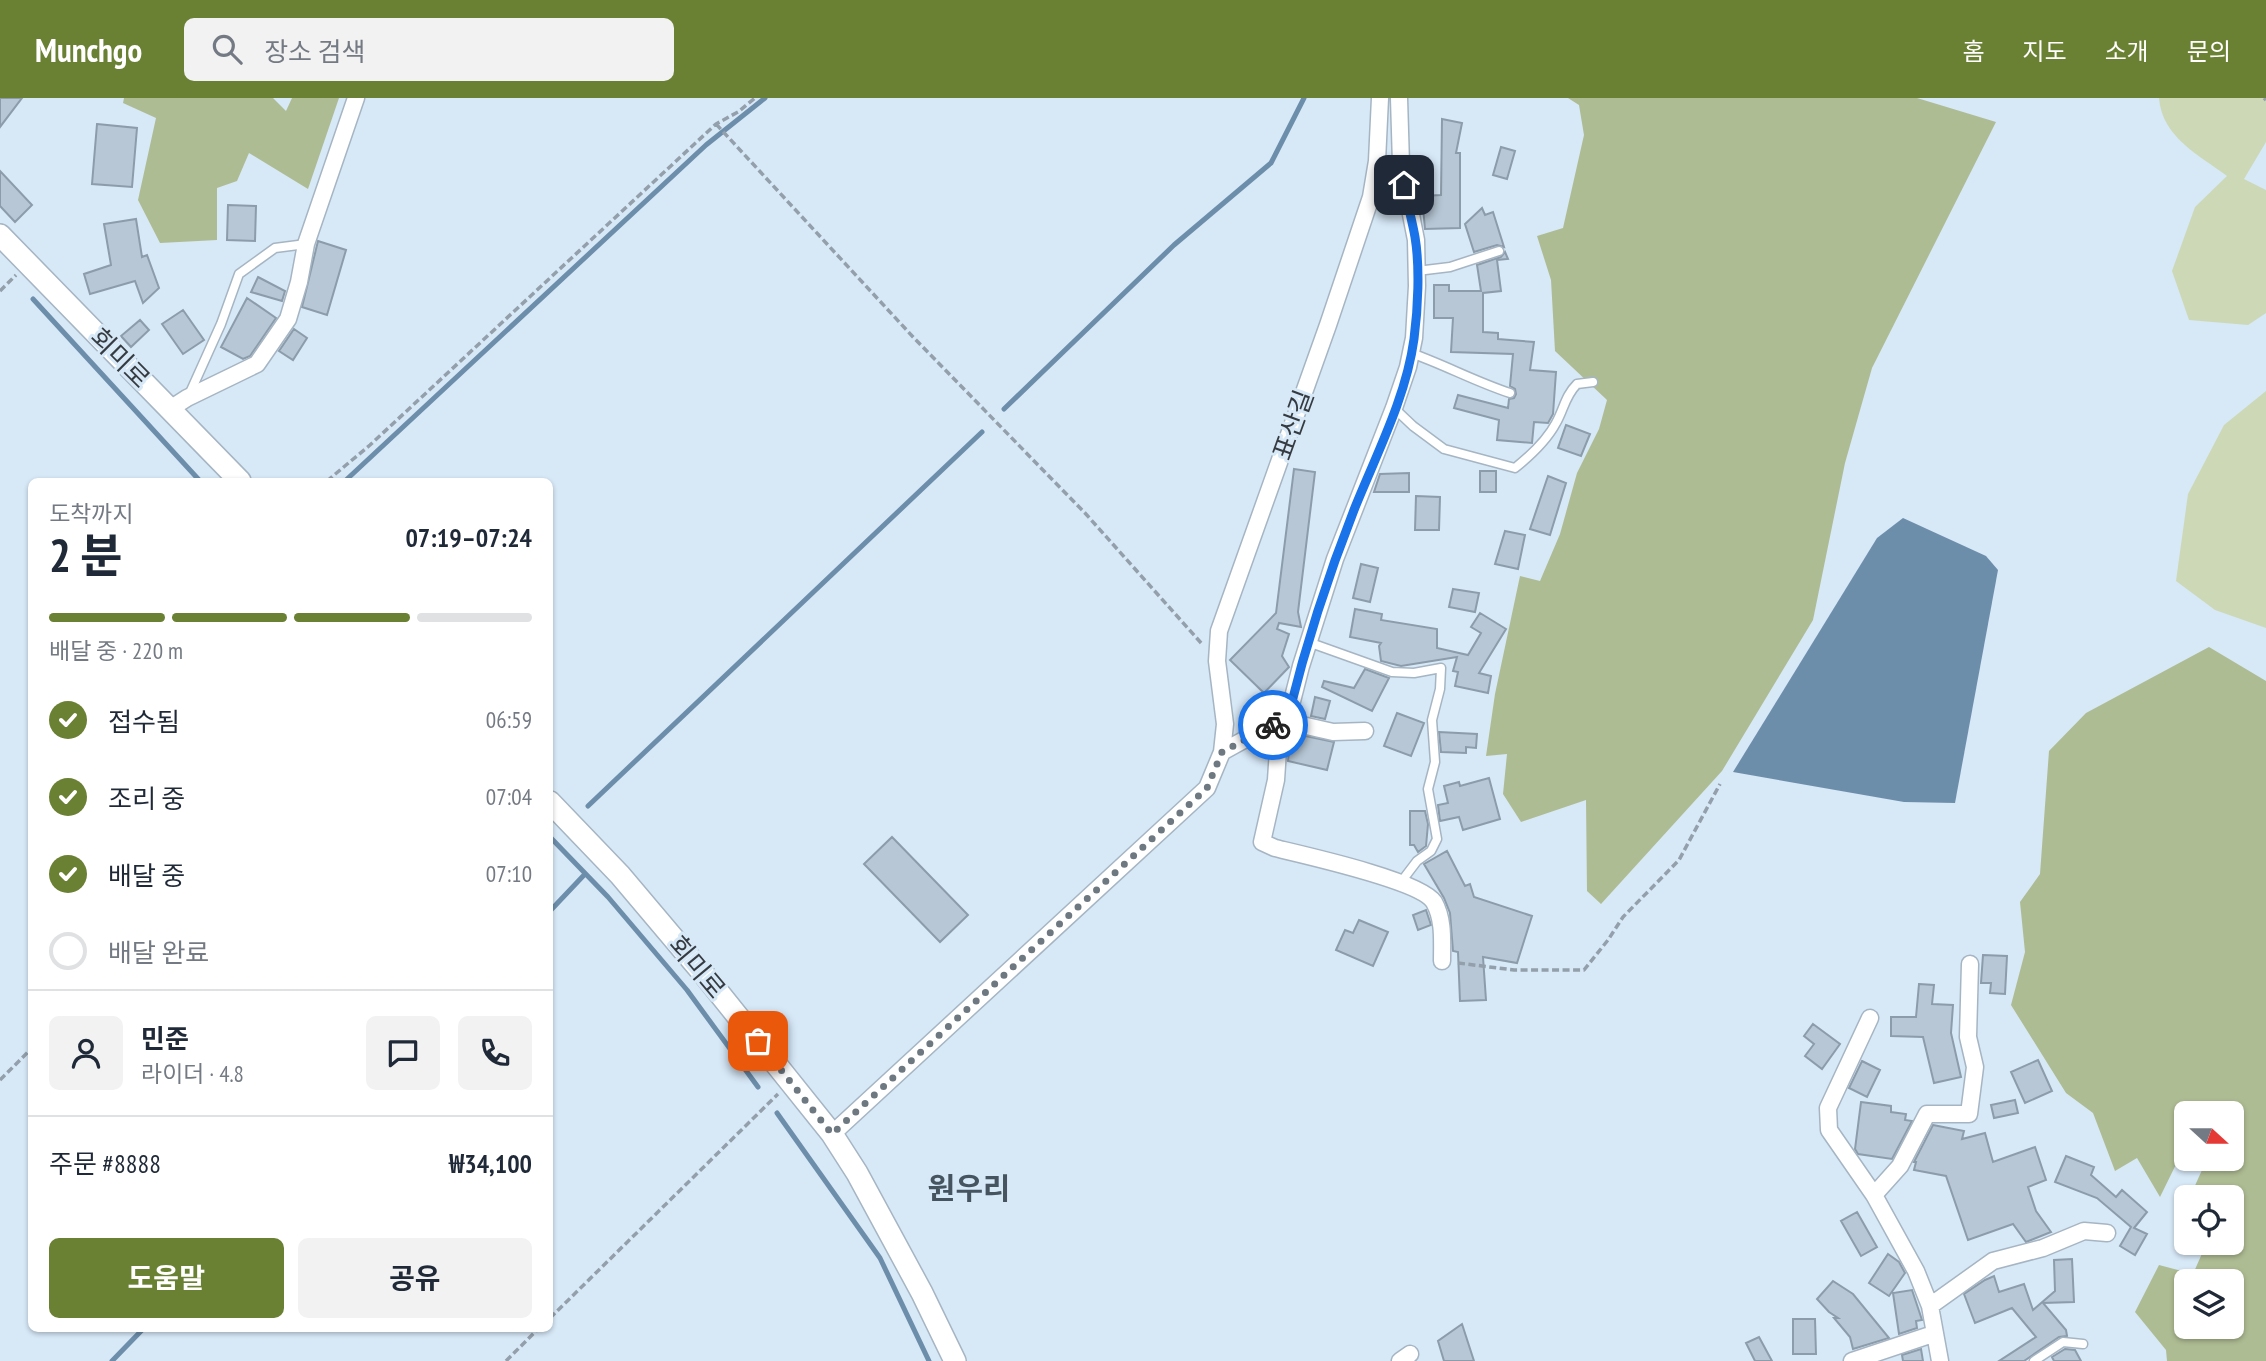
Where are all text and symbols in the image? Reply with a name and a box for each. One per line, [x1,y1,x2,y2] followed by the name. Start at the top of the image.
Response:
[184,18,674,81] search box
[35,28,142,71] text: Munchgo
[208,30,246,68] icon: search
[264,35,365,68] text: 장소 검색
[1962,36,1984,67] text: 홈
[2022,36,2067,67] text: 지도
[2105,36,2149,67] text: 소개
[2187,36,2231,67] text: 문의
[1374,155,1434,215] pin
[1385,166,1423,204] icon: home
[83,321,157,395] street label: 회미로
[1265,385,1320,464] street label: 표산길
[49,499,134,528] text: 도착까지
[405,521,532,554] text: 07:19–07:24
[49,525,123,585] text: 2 분
[49,636,183,665] text: 배달 중 · 220 m
[1238,690,1308,760] courier
[49,701,87,739] icon: check
[108,705,180,738] text: 접수됨
[486,705,532,734] text: 06:59
[1254,706,1292,744] icon: bike
[49,778,87,816] icon: check
[108,782,185,815] text: 조리 중
[486,782,532,811] text: 07:04
[49,855,87,893] icon: check
[108,859,185,892] text: 배달 중
[486,859,532,888] text: 07:10
[662,929,733,1005] street label: 회미로
[108,936,209,969] text: 배달 완료
[728,1011,788,1071] pin
[49,1016,123,1090] button: person
[366,1016,440,1090] button: chat
[458,1016,532,1090] button: phone
[141,1022,189,1055] text: 민준
[739,1022,777,1060] icon: bag
[141,1059,244,1088] text: 라이더 · 4.8
[2174,1101,2244,1171] north arrow
[2174,1101,2244,1339] map controls
[49,1147,161,1180] text: 주문 #8888
[449,1147,532,1180] text: ₩34,100
[928,1168,1010,1207] district label: 원우리
[2174,1185,2244,1255] button: locate
[49,1238,284,1318] button: 도움말
[298,1238,532,1318] button: 공유
[2174,1269,2244,1339] button: layers

